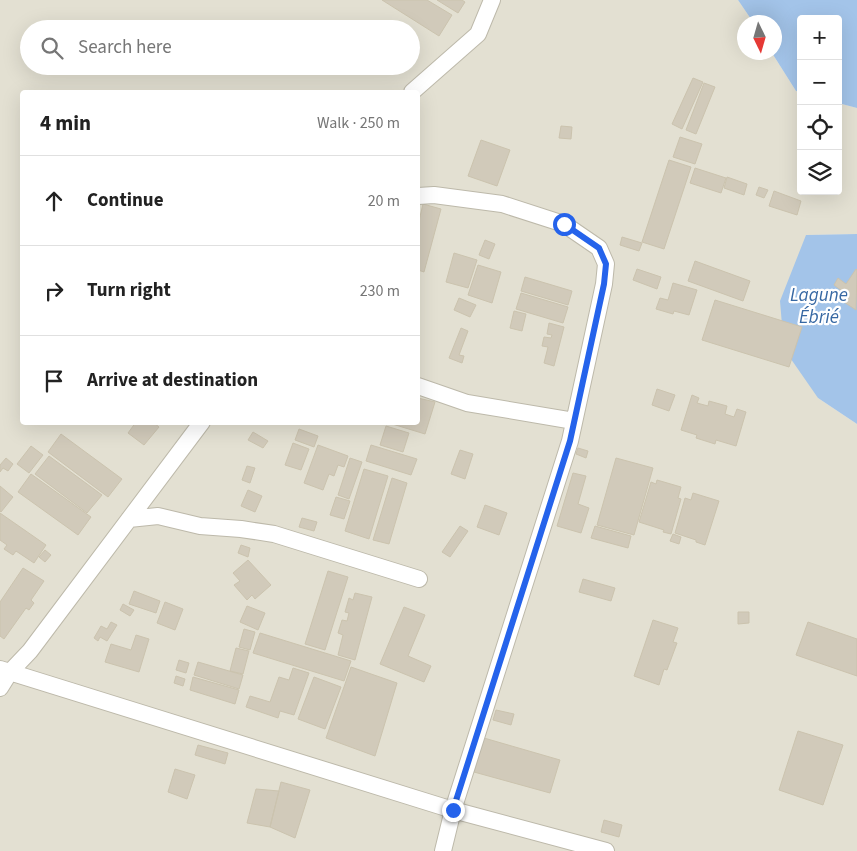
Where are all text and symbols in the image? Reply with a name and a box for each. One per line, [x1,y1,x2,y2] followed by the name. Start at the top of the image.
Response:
[737,15,782,60] north arrow
[797,15,842,195] map controls
[797,15,842,60] button: +
[20,20,420,75] search box
[38,34,66,62] icon: search
[78,34,172,61] text: Search here
[797,60,842,105] button: −
[797,105,842,150] button: locate
[40,108,91,138] text: 4 min
[317,112,400,134] text: Walk · 250 m
[797,150,842,195] button: layers
[40,187,68,215] icon: ahead
[87,187,164,214] text: Continue
[368,190,400,212] text: 20 m
[553,213,576,236] route start
[40,277,68,305] icon: right
[87,277,171,304] text: Turn right
[360,280,400,302] text: 230 m
[790,282,848,331] water label: Lagune Ébrié
[40,367,68,395] icon: arrive
[87,367,258,394] text: Arrive at destination
[442,799,465,822] route end

